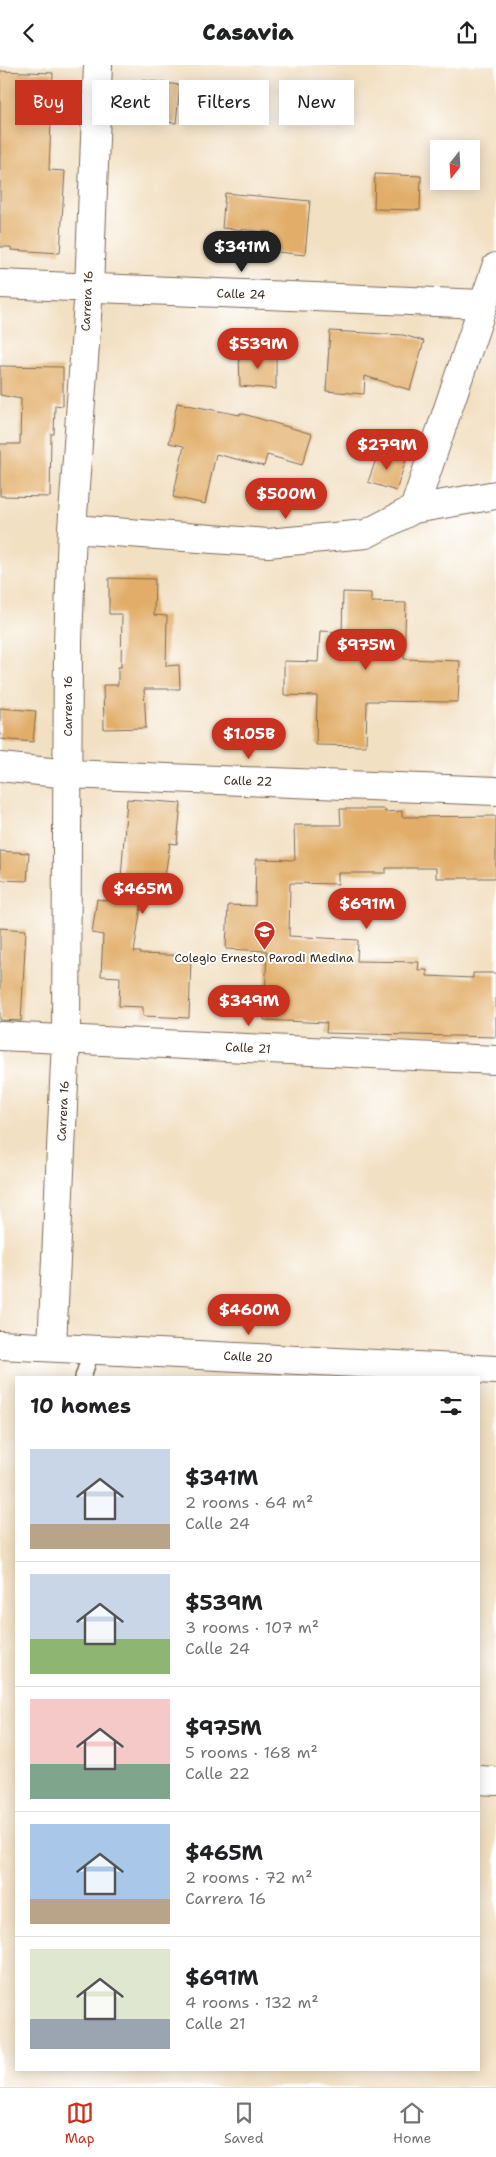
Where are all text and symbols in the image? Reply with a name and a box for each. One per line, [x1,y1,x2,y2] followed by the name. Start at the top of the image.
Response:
[202,18,294,47] text: Casavia
[15,19,43,47] icon: back
[453,19,481,47] icon: share
[15,80,82,125] chip: Buy
[92,80,169,125] chip: Rent
[179,80,269,125] chip: Filters
[279,80,354,125] chip: New
[430,140,480,190] north arrow
[430,140,480,190] map controls
[207,231,277,273] pin: $341M
[214,236,270,257] text: $341M
[77,270,97,332] street label: Carrera 16
[216,285,266,303] street label: Calle 24
[223,327,293,370] pin: $539M
[228,333,288,354] text: $539M
[352,429,422,471] pin: $279M
[357,434,417,455] text: $279M
[251,477,321,520] pin: $500M
[256,483,316,504] text: $500M
[331,629,401,671] pin: $975M
[337,634,395,655] text: $975M
[60,676,76,736] street label: Carrera 16
[208,717,290,760] pin: $1.05B
[223,723,275,744] text: $1.05B
[223,772,273,790] street label: Calle 22
[108,873,178,915] pin: $465M
[113,878,173,899] text: $465M
[332,887,402,930] pin: $691M
[339,893,395,914] text: $691M
[252,919,276,950] school or university icon: Colegio Ernesto Parodi Medina
[174,950,354,966] place label: Colegio Ernesto Parodi Medina
[214,985,284,1027] pin: $349M
[219,990,279,1011] text: $349M
[225,1039,271,1057] street label: Calle 21
[53,1080,73,1142] street label: Carrera 16
[214,1293,284,1336] pin: $460M
[219,1299,279,1320] text: $460M
[223,1348,273,1366] street label: Calle 20
[30,1392,131,1420] text: 10 homes
[437,1392,465,1420] icon: filters
[185,1464,258,1492] text: $341M
[70,1469,130,1529] icon: home
[185,1492,313,1513] text: 2 rooms · 64 m²
[185,1513,250,1534] text: Calle 24
[185,1589,263,1617] text: $539M
[70,1594,130,1654] icon: home
[185,1617,319,1638] text: 3 rooms · 107 m²
[185,1638,250,1659] text: Calle 24
[185,1714,262,1742] text: $975M
[70,1719,130,1779] icon: home
[185,1742,318,1763] text: 5 rooms · 168 m²
[185,1763,250,1784] text: Calle 22
[185,1839,263,1867] text: $465M
[70,1844,130,1904] icon: home
[185,1867,313,1888] text: 2 rooms · 72 m²
[185,1888,266,1909] text: Carrera 16
[185,1964,259,1992] text: $691M
[70,1969,130,2029] icon: home
[185,1992,319,2013] text: 4 rooms · 132 m²
[185,2013,246,2034] text: Calle 21
[65,2099,95,2147] tab: Map
[224,2099,264,2147] tab: Saved
[393,2099,431,2147] tab: Home

